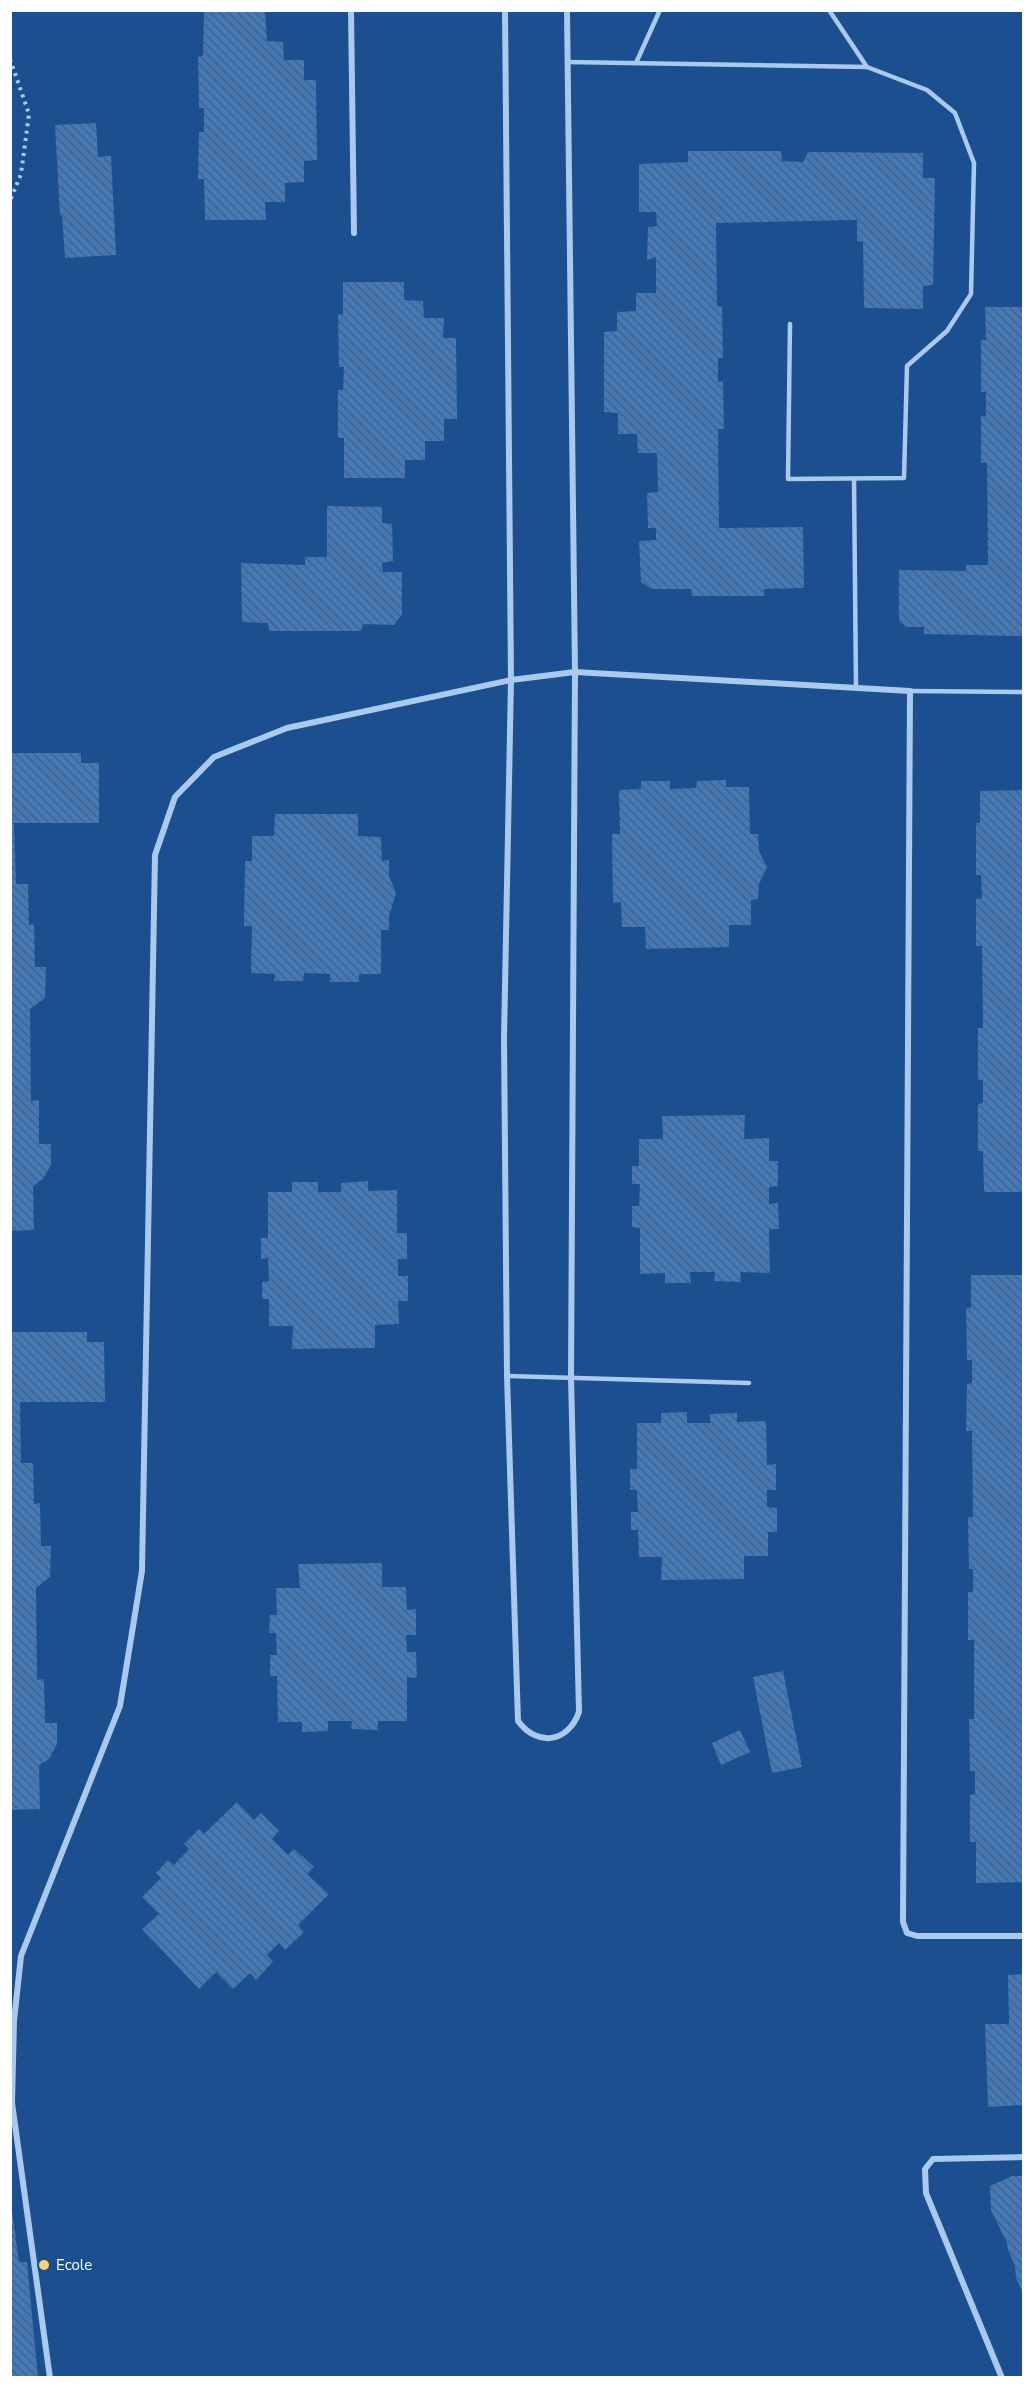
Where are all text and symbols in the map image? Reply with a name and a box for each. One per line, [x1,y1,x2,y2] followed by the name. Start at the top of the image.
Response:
[56,2255,92,2275] place label: Ecole
[37,2258,51,2272] marker: Ecole

